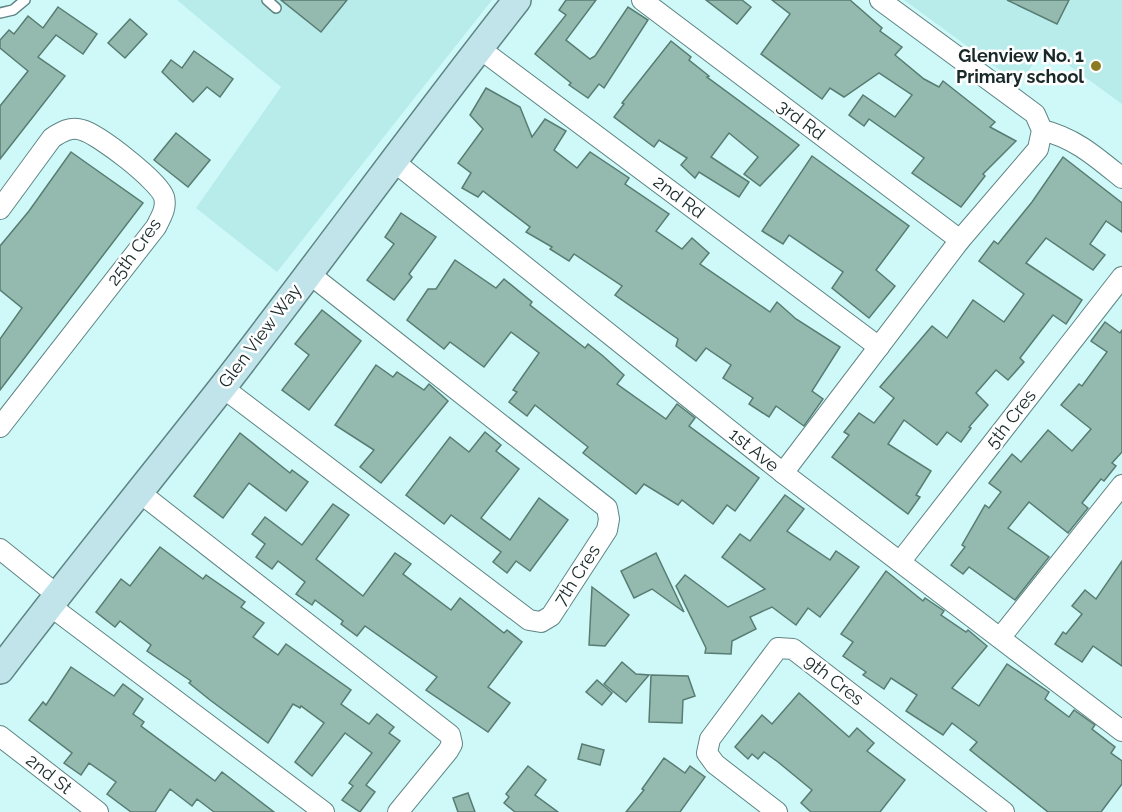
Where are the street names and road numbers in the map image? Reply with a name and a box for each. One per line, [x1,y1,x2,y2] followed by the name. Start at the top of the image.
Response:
[773,95,829,144] street label: 3rd Rd
[650,171,709,223] street label: 2nd Rd
[102,214,165,289] street label: 25th Cres
[214,279,306,392] street label: Glen View Way
[981,385,1040,452] street label: 5th Cres
[725,423,784,476] street label: 1st Ave
[549,540,604,609] street label: 7th Cres
[801,650,868,709] street label: 9th Cres
[22,749,76,798] street label: 2nd St

